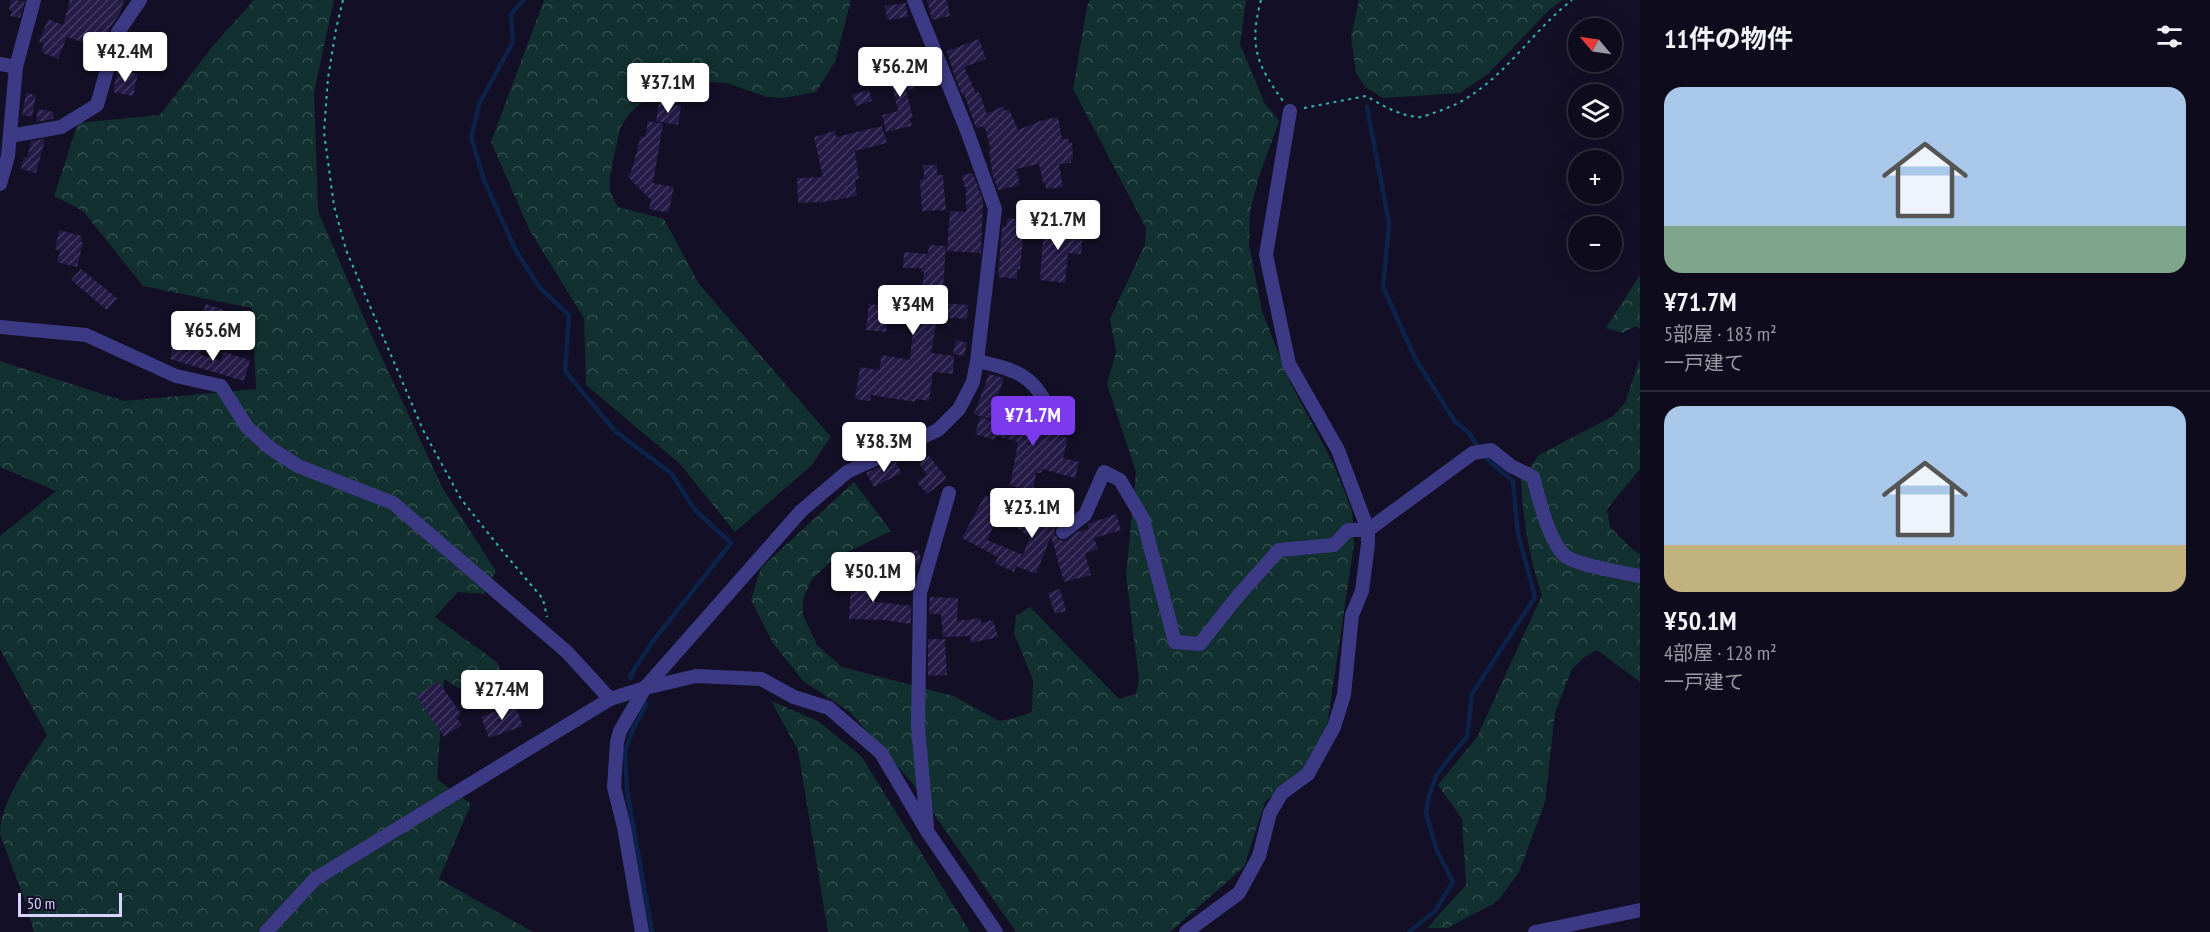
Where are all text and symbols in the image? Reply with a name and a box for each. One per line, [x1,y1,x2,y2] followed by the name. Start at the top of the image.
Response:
[1568,18,1622,72] north arrow
[1568,18,1622,270] map controls
[2153,20,2186,53] icon: filters
[1664,22,1793,55] text: 11件の物件
[76,32,174,83] pin: ¥42.4M
[97,38,153,64] text: ¥42.4M
[851,47,949,98] pin: ¥56.2M
[872,53,928,79] text: ¥56.2M
[619,63,717,114] pin: ¥37.1M
[641,69,695,95] text: ¥37.1M
[1568,84,1622,138] button: layers
[1871,126,1979,234] icon: home
[1568,150,1622,204] button: +
[1009,200,1107,251] pin: ¥21.7M
[1030,206,1086,232] text: ¥21.7M
[1568,216,1622,270] button: −
[877,285,949,336] pin: ¥34M
[1664,285,1737,318] text: ¥71.7M
[892,291,934,317] text: ¥34M
[164,311,262,362] pin: ¥65.6M
[185,317,241,343] text: ¥65.6M
[1664,321,1777,347] text: 5部屋 · 183 m²
[1664,350,1744,376] text: 一戸建て
[984,396,1082,447] pin: ¥71.7M
[1005,402,1061,428] text: ¥71.7M
[835,422,933,473] pin: ¥38.3M
[856,428,912,454] text: ¥38.3M
[1871,445,1979,553] icon: home
[983,488,1081,539] pin: ¥23.1M
[1004,494,1060,520] text: ¥23.1M
[824,552,922,603] pin: ¥50.1M
[845,558,901,584] text: ¥50.1M
[1664,604,1737,637] text: ¥50.1M
[1664,640,1777,666] text: 4部屋 · 128 m²
[1664,669,1744,695] text: 一戸建て
[453,670,551,721] pin: ¥27.4M
[475,676,529,702] text: ¥27.4M
[18,890,122,918] scale bar
[27,893,55,913] text: 50 m

